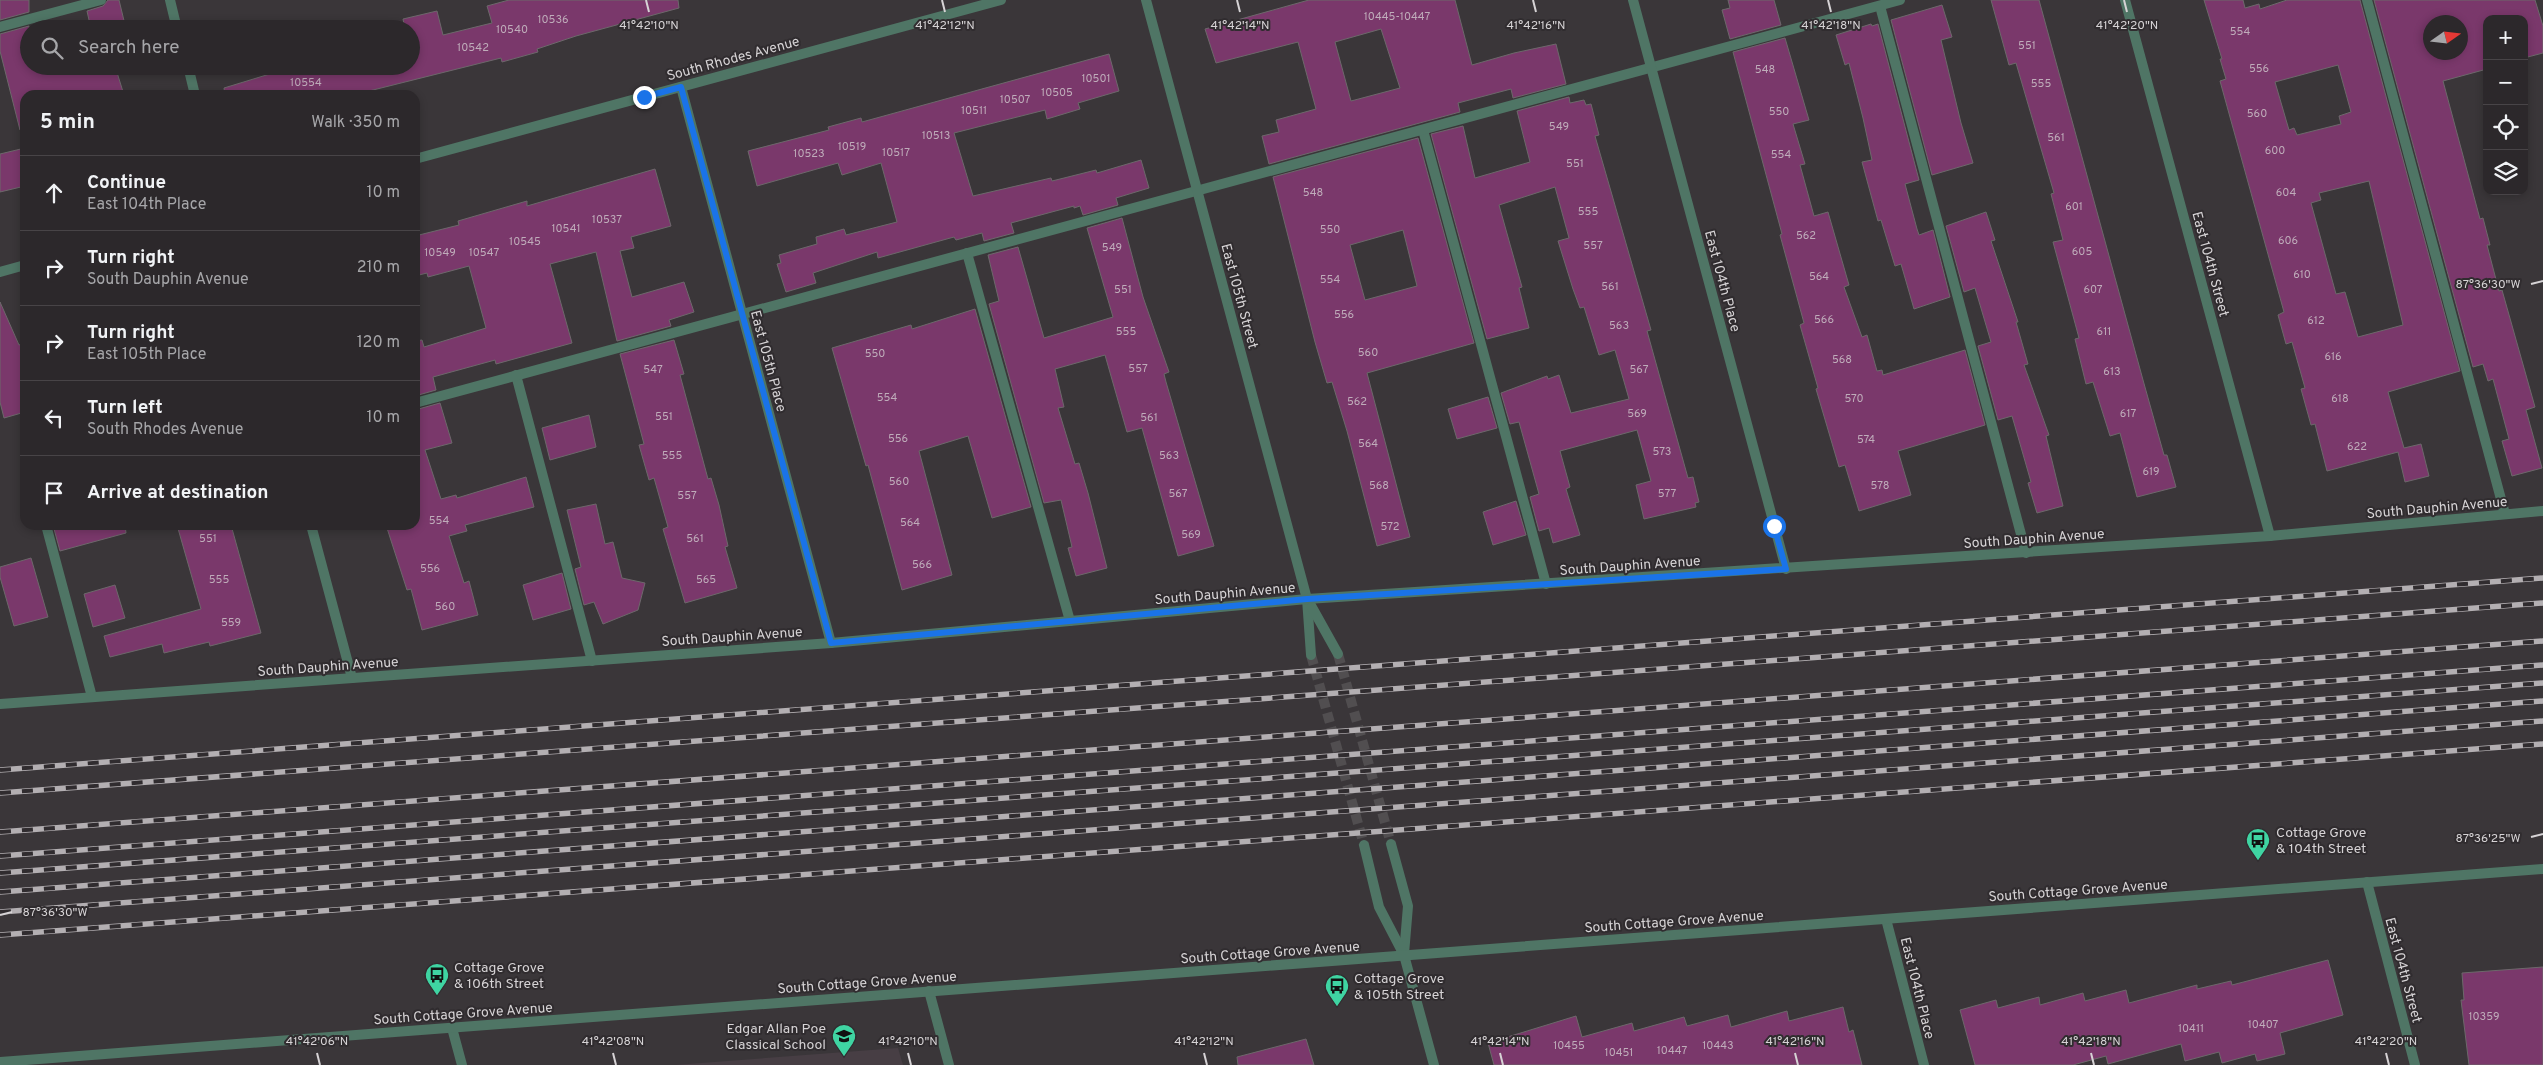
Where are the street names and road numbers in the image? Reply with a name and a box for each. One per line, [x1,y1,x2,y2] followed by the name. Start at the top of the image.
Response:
[665,34,802,85] street label: South Rhodes Avenue
[2187,210,2232,319] street label: East 104th Street
[1700,229,1743,334] street label: East 104th Place
[1216,242,1261,351] street label: East 105th Street
[746,309,789,414] street label: East 105th Place
[2366,494,2508,523] street label: South Dauphin Avenue
[1963,526,2105,553] street label: South Dauphin Avenue
[1559,553,1701,580] street label: South Dauphin Avenue
[1154,580,1296,609] street label: South Dauphin Avenue
[661,624,803,651] street label: South Dauphin Avenue
[257,654,399,681] street label: South Dauphin Avenue
[1988,877,2168,906] street label: South Cottage Grove Avenue
[1584,908,1764,937] street label: South Cottage Grove Avenue
[2380,916,2425,1025] street label: East 104th Street
[1896,936,1937,1041] street label: East 104th Place
[1180,939,1360,968] street label: South Cottage Grove Avenue
[777,969,957,998] street label: South Cottage Grove Avenue
[373,1000,553,1029] street label: South Cottage Grove Avenue

